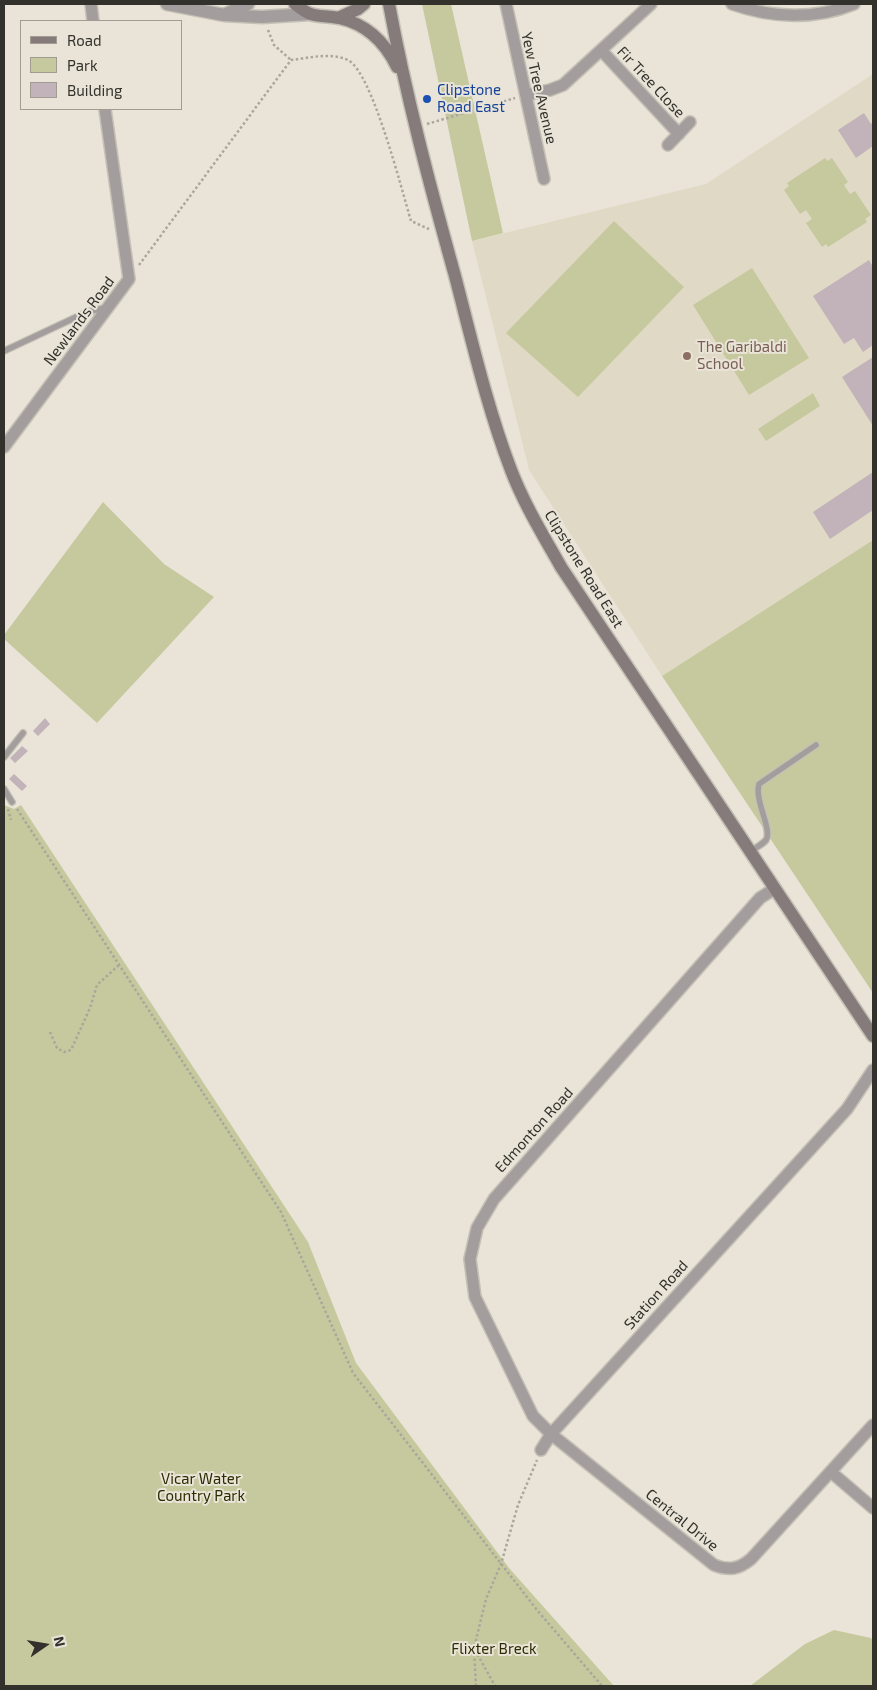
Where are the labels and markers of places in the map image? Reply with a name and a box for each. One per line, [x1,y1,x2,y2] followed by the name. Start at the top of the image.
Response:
[437,81,505,116] place label: Clipstone Road East
[421,93,433,105] marker: Clipstone Road East
[697,338,787,373] place label: The Garibaldi School
[681,350,693,362] marker: The Garibaldi School

